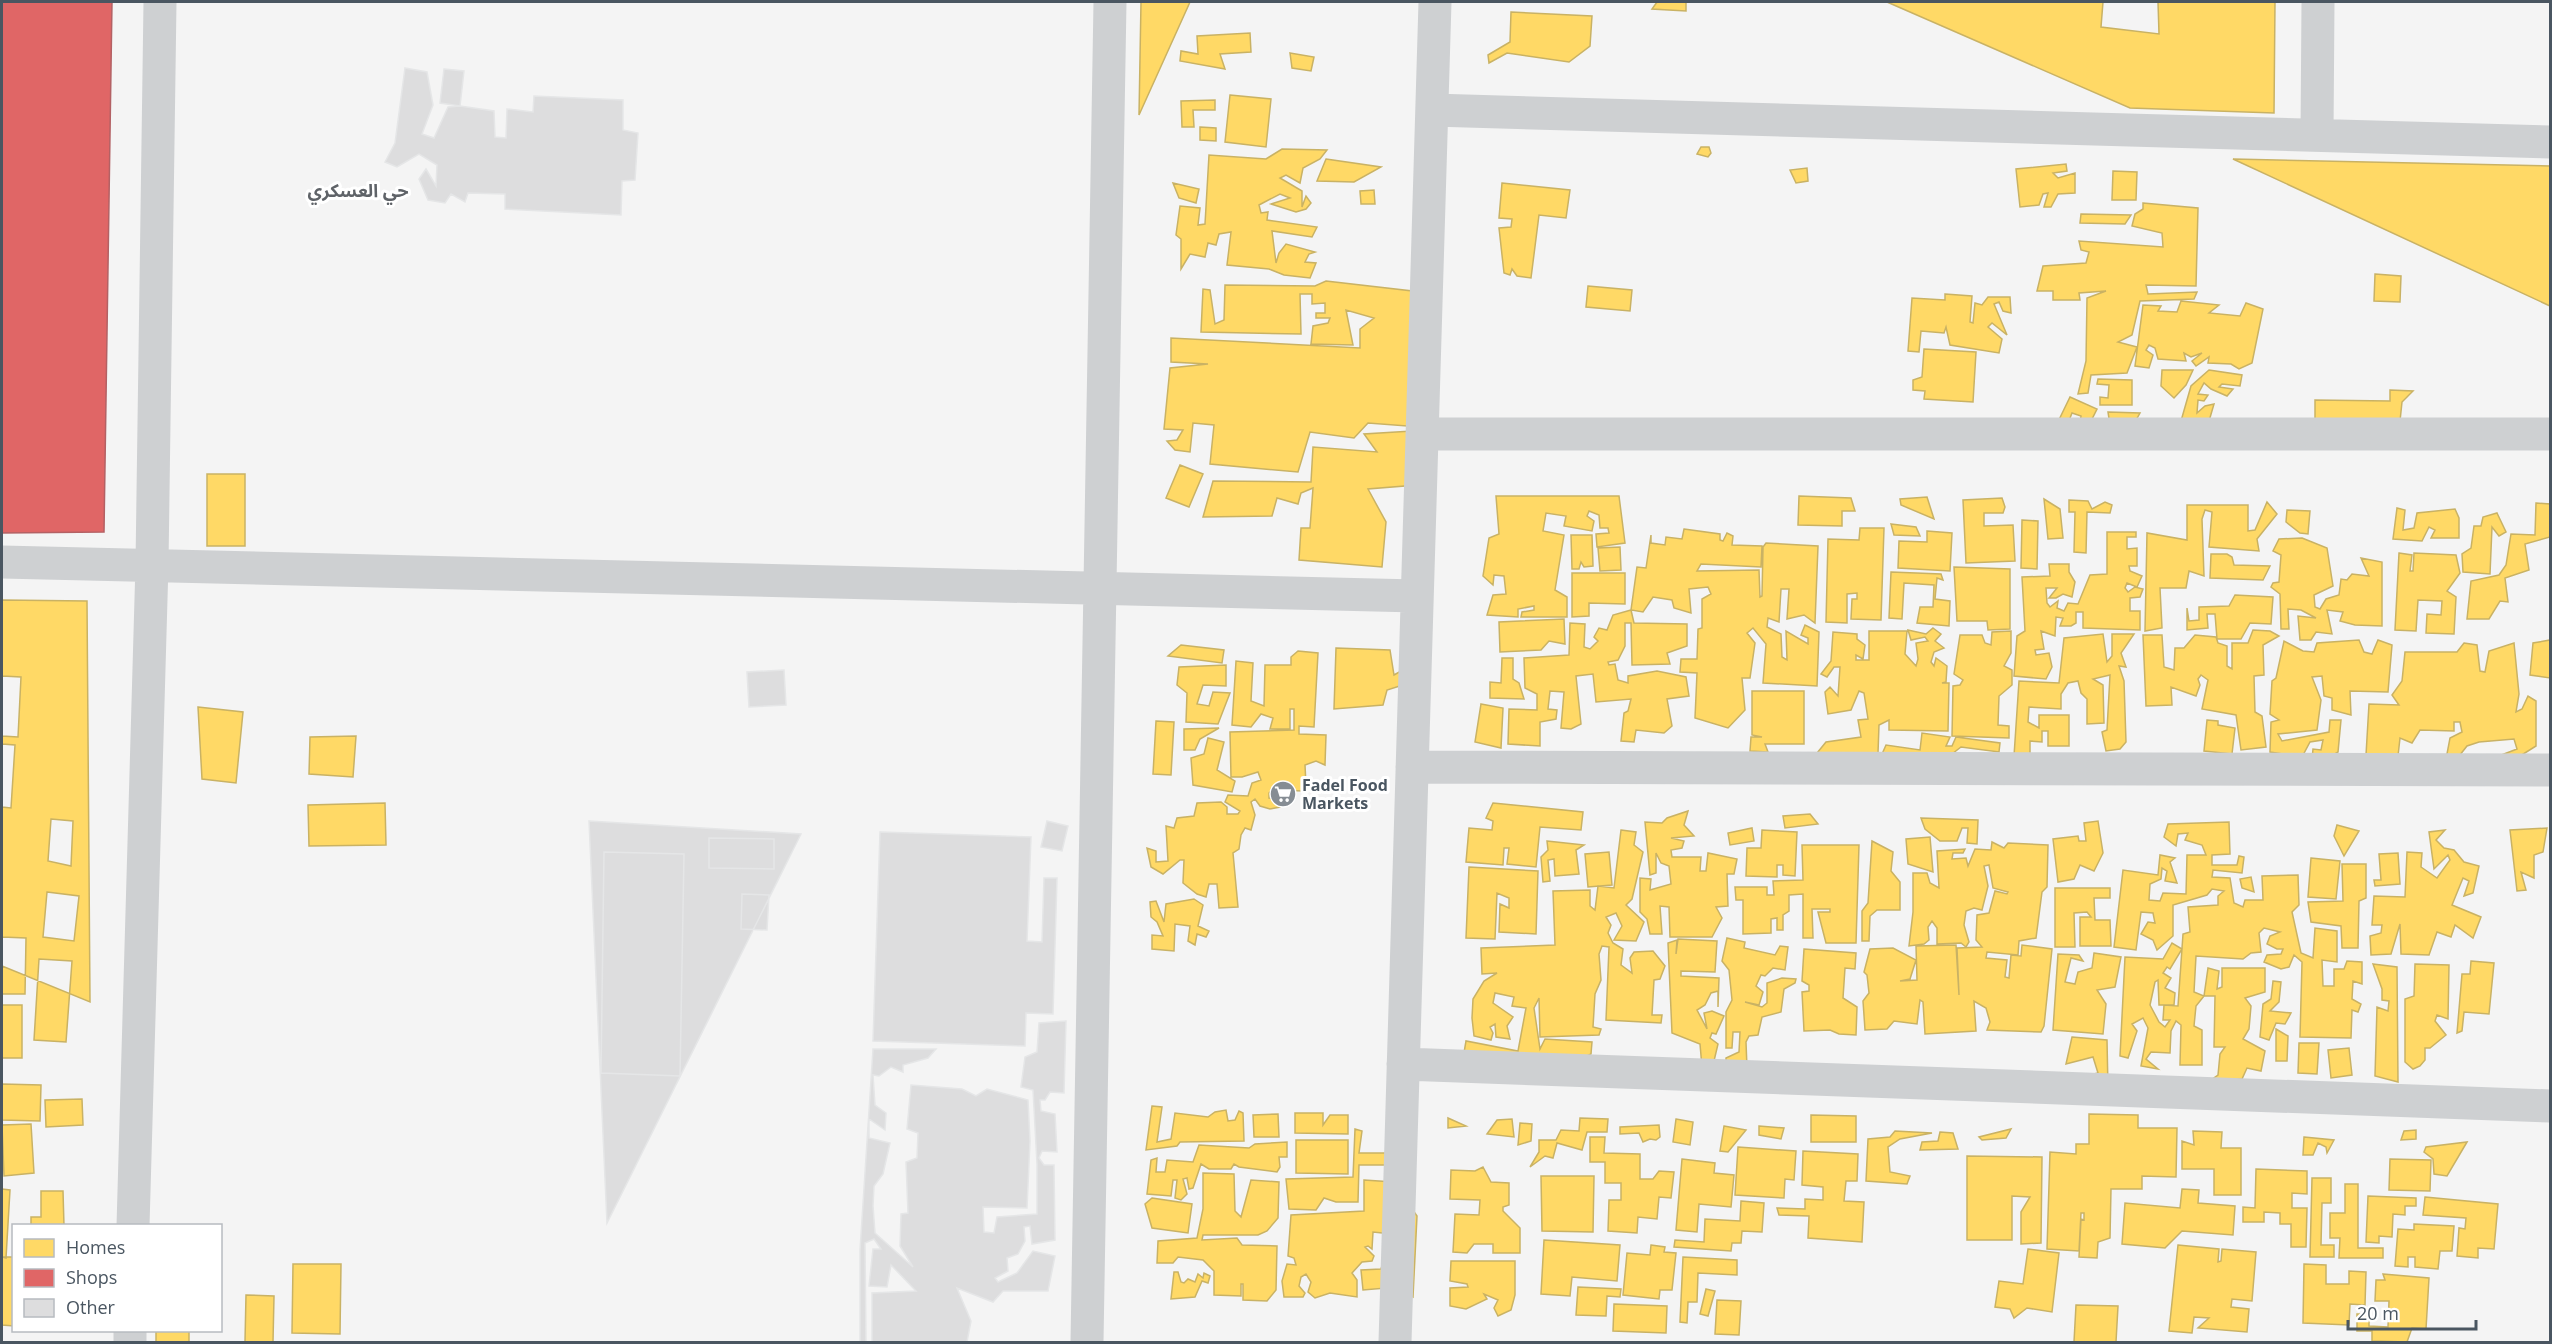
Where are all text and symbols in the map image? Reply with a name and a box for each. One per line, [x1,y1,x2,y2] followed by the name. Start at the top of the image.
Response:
[308,178,408,205] district label: حي العسكري
[1302,774,1388,814] place label: Fadel Food Markets
[1268,779,1298,809] supermarket icon: Fadel Food Markets
[12,1224,222,1332] legend
[66,1235,125,1259] text: Homes
[66,1265,117,1289] text: Shops
[2348,1293,2476,1331] scale bar
[66,1295,116,1319] text: Other
[2357,1301,2399,1325] text: 20 m

